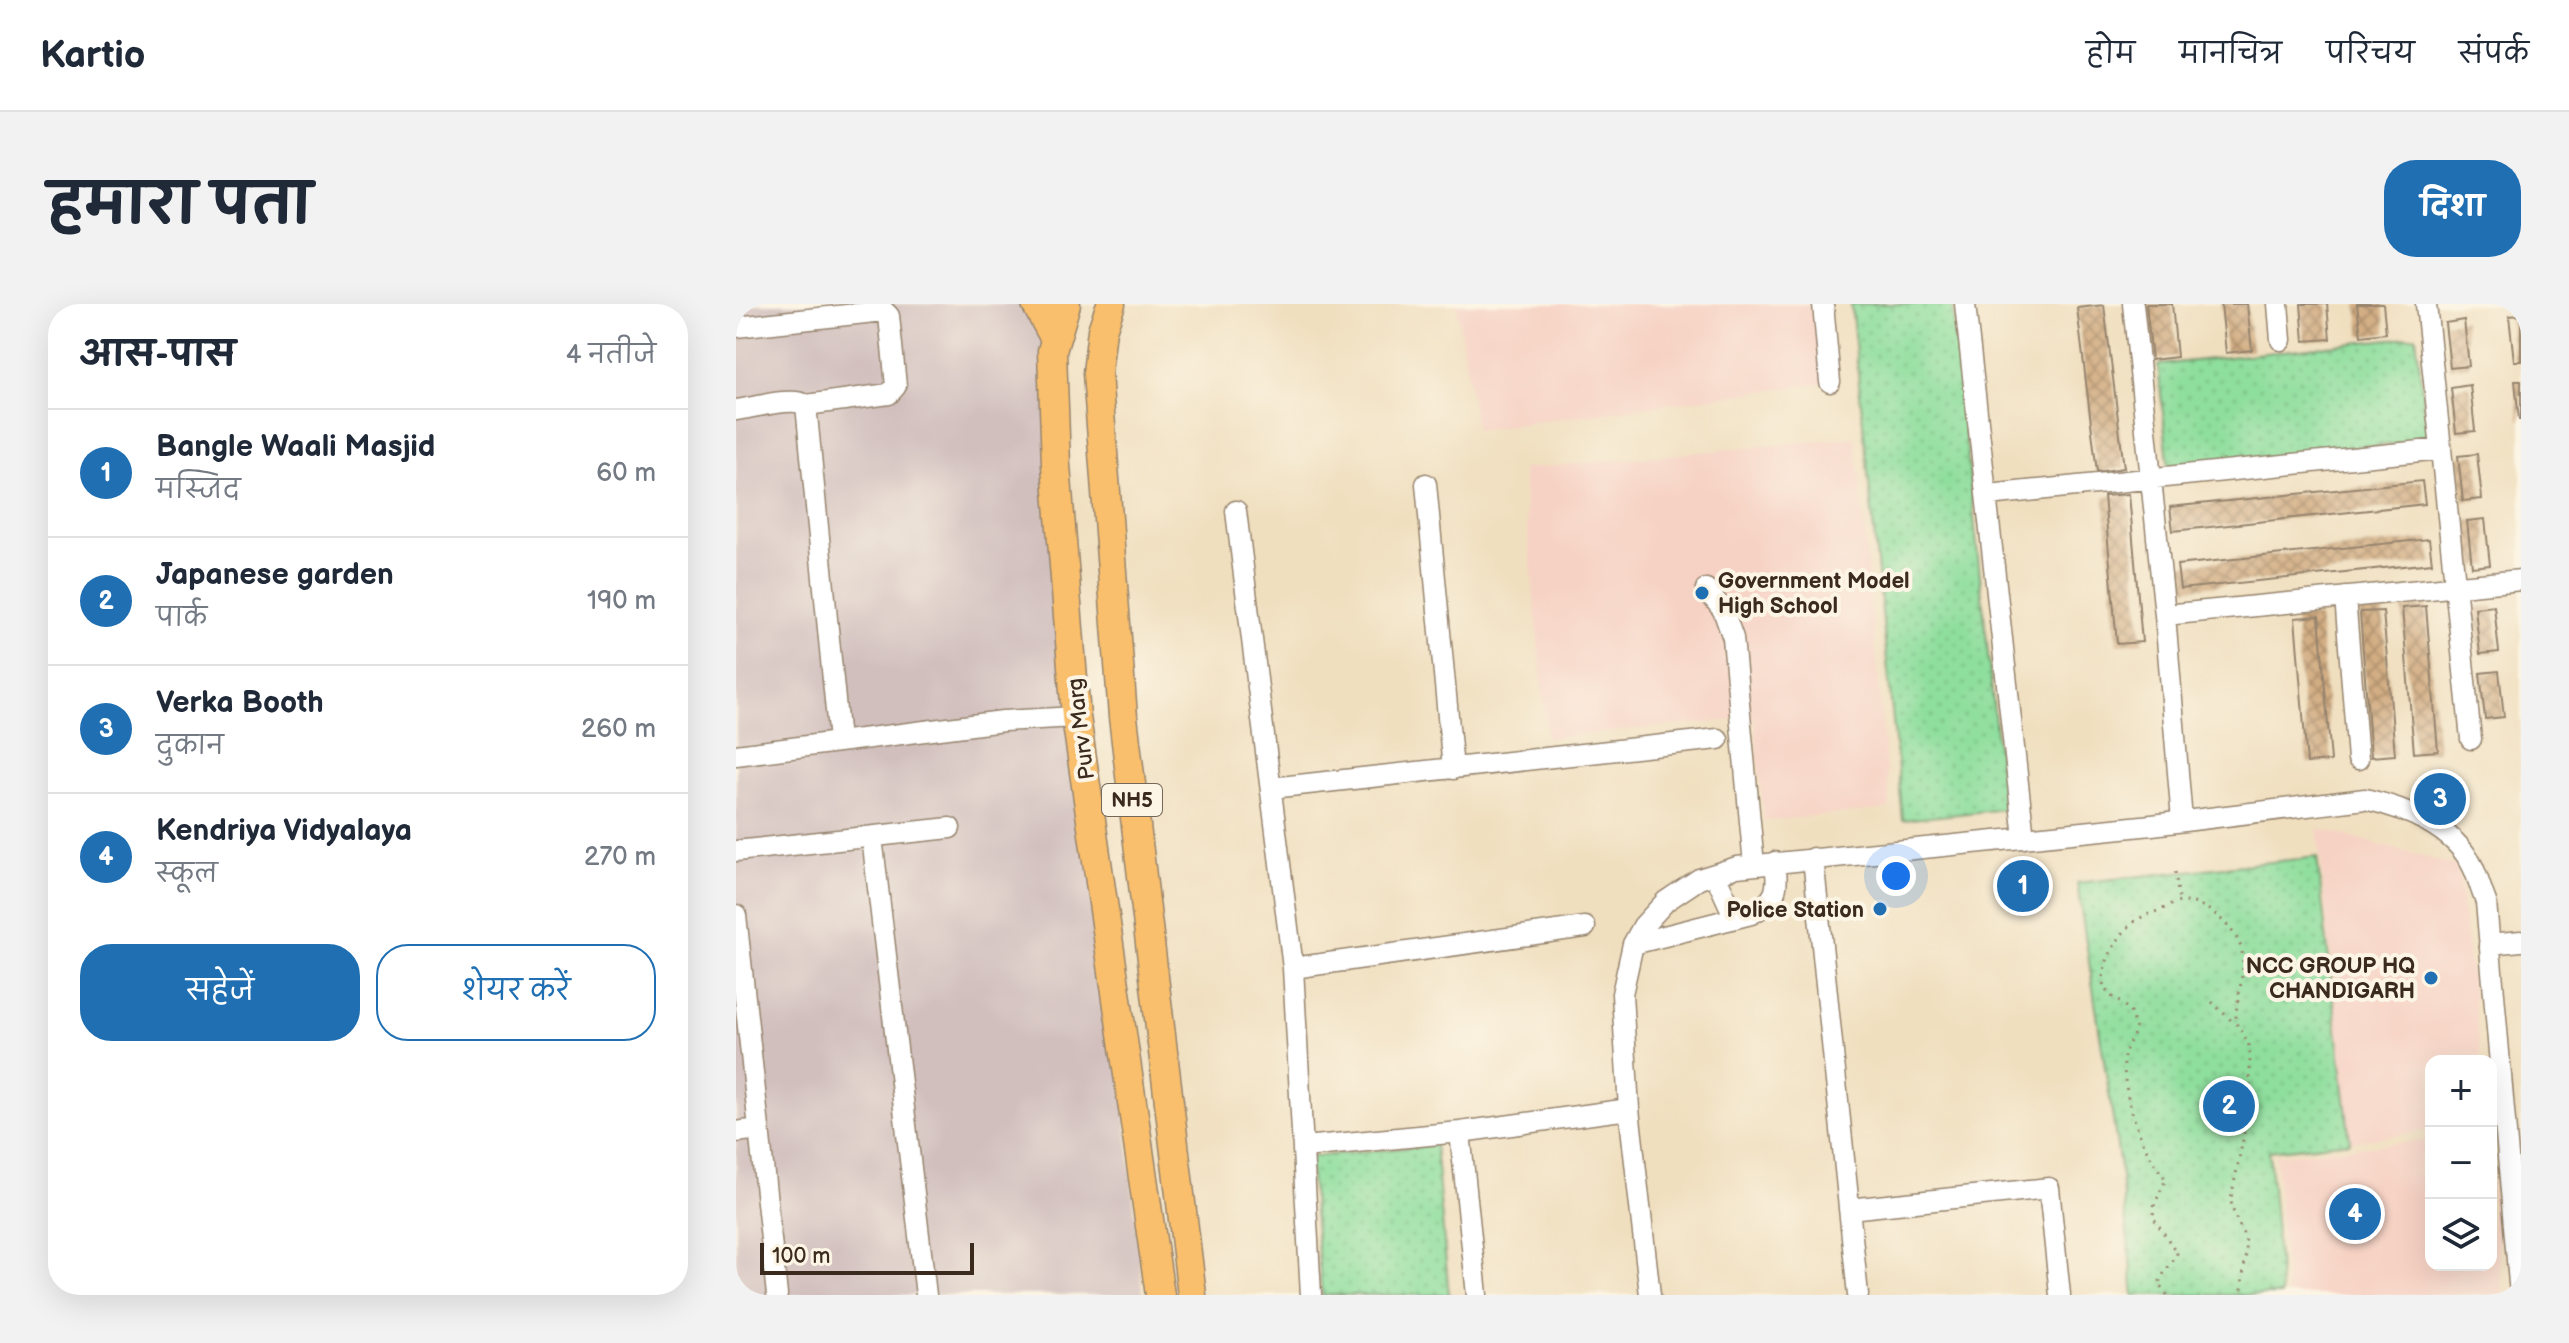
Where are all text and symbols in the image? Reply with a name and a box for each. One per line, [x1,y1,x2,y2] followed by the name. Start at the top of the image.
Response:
[40,33,146,78] text: Kartio
[2086,38,2135,71] text: होम
[2179,38,2282,71] text: मानचित्र
[2326,38,2415,71] text: परिचय
[2459,38,2529,71] text: संपर्क
[2384,160,2521,257] button: दिशा
[48,173,312,240] text: हमारा पता
[80,334,236,375] text: आस-पास
[566,340,656,371] text: 4 नतीजे
[156,429,435,465] text: Bangle Waali Masjid
[101,458,111,489] text: 1
[596,458,656,489] text: 60 m
[156,475,241,506] text: मस्जिद
[156,557,394,593] text: Japanese garden
[1718,568,1910,620] place label: Government Model High School
[1693,584,1711,602] marker: Government Model High School
[98,586,114,617] text: 2
[587,586,656,617] text: 190 m
[156,603,207,634] text: पार्क
[1062,676,1101,781] street label: Purv Marg
[156,685,324,721] text: Verka Booth
[98,714,114,745] text: 3
[581,714,656,745] text: 260 m
[156,731,224,762] text: दुकान
[2414,769,2466,829] pin: 3
[1102,784,1162,816] road number: NH5
[156,813,412,849] text: Kendriya Vidyalaya
[98,842,114,873] text: 4
[584,842,656,873] text: 270 m
[1876,856,1916,896] your location
[1997,856,2049,916] pin: 1
[156,859,218,890] text: स्कूल
[1727,897,1864,924] place label: Police Station
[1871,900,1889,918] marker: Police Station
[80,944,360,1041] button: सहेजें
[376,944,656,1041] button: शेयर करें
[2246,953,2415,1005] place label: NCC GROUP HQ CHANDIGARH
[2422,969,2440,987] marker: NCC GROUP HQ CHANDIGARH
[2425,1055,2497,1271] map controls
[2425,1055,2497,1127] button: +
[2203,1076,2255,1136] pin: 2
[2425,1127,2497,1199] button: −
[2329,1184,2381,1244] pin: 4
[2425,1199,2497,1271] button: layers
[760,1239,974,1275] scale bar
[772,1243,831,1270] text: 100 m

